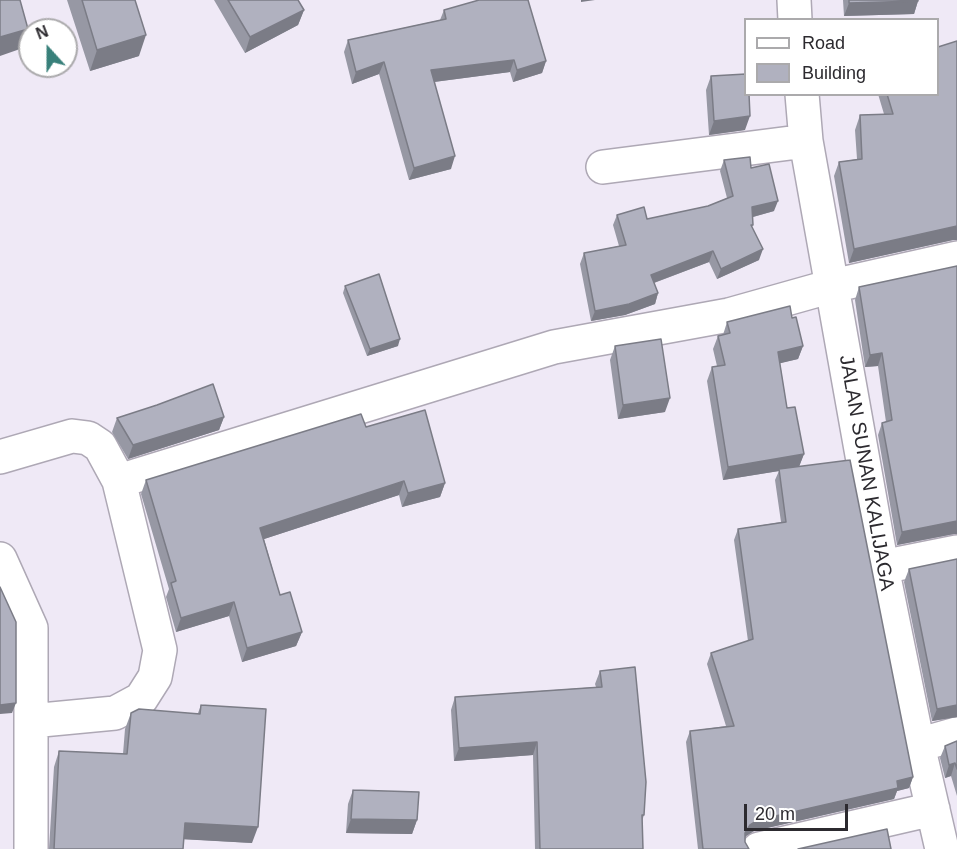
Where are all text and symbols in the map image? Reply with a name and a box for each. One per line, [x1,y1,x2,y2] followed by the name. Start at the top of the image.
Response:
[18,18,78,78] north arrow
[744,18,939,96] legend
[34,23,51,43] text: N
[802,33,845,53] text: Road
[802,63,866,83] text: Building
[833,353,899,593] street label: JALAN SUNAN KALIJAGA
[747,792,850,830] scale bar
[755,804,795,824] text: 20 m

